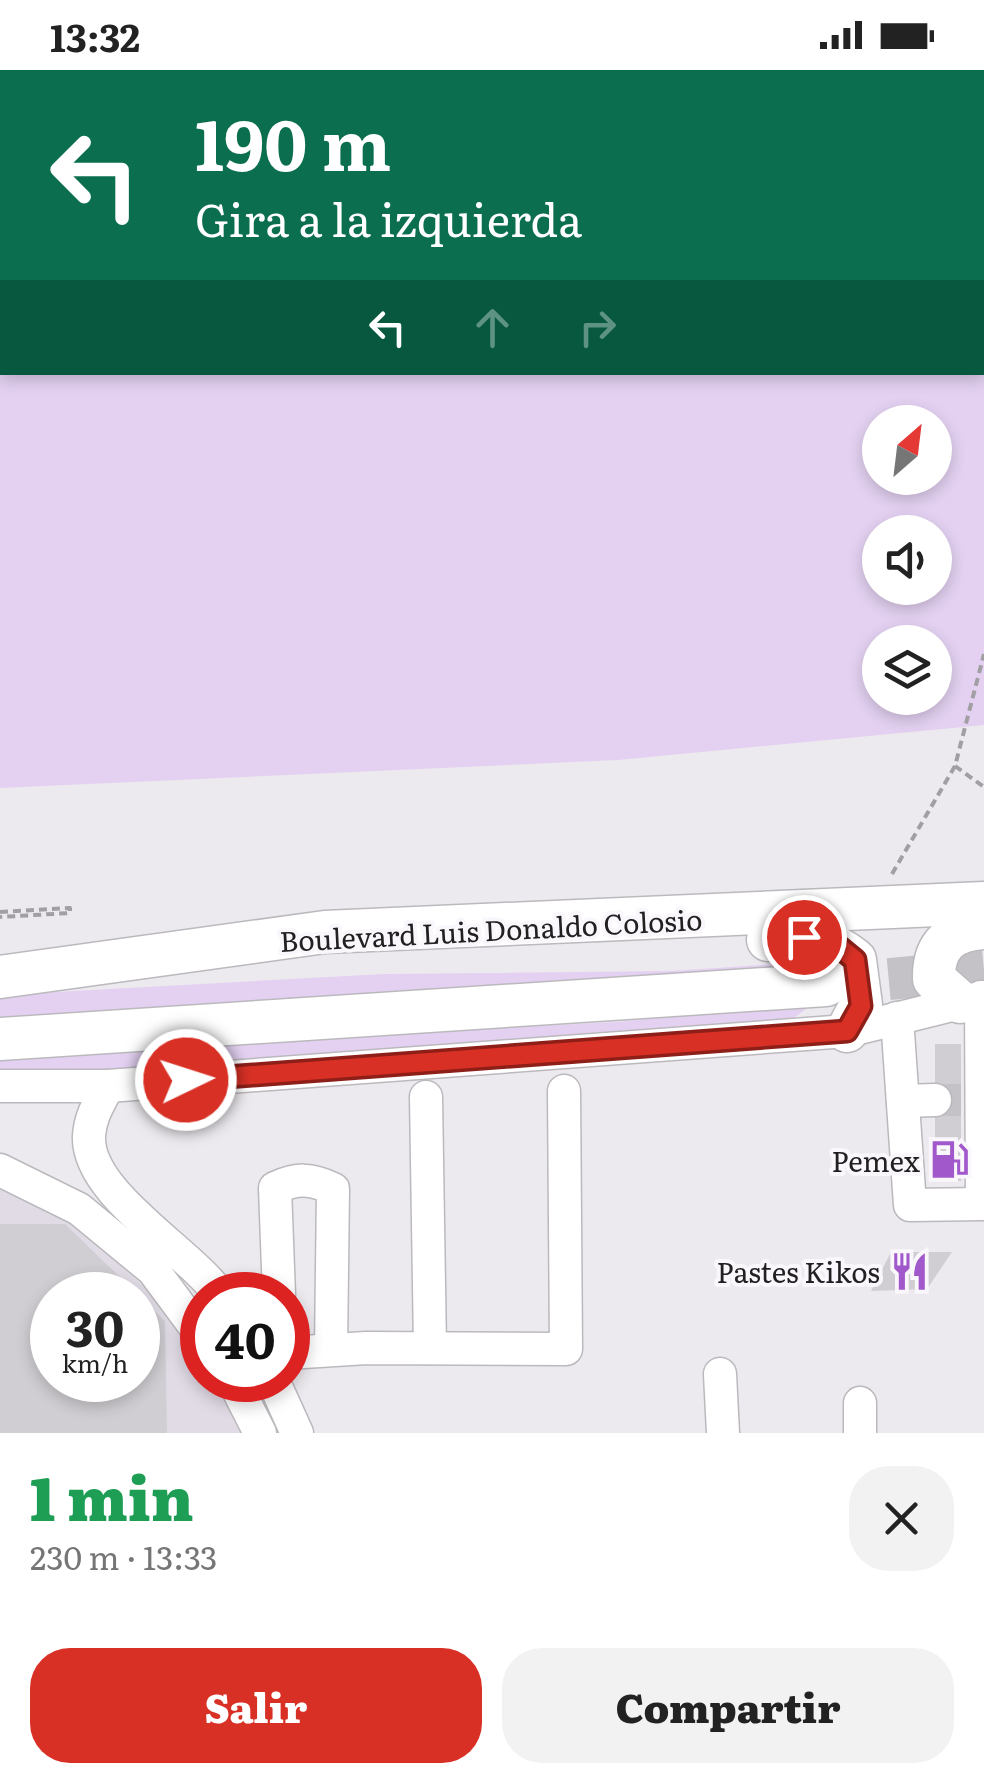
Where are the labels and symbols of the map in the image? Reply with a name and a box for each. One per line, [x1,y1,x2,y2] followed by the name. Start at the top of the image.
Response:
[862,405,952,495] north arrow
[762,895,847,980] pin
[279,897,703,961] street label: Boulevard Luis Donaldo Colosio
[134,1028,238,1132] position arrow
[832,1139,920,1181] place label: Pemex
[929,1139,971,1181] fuel station icon: Pemex
[717,1250,880,1292] place label: Pastes Kikos
[889,1250,931,1292] restaurant icon: Pastes Kikos
[180,1272,310,1402] speed limit sign: 40

